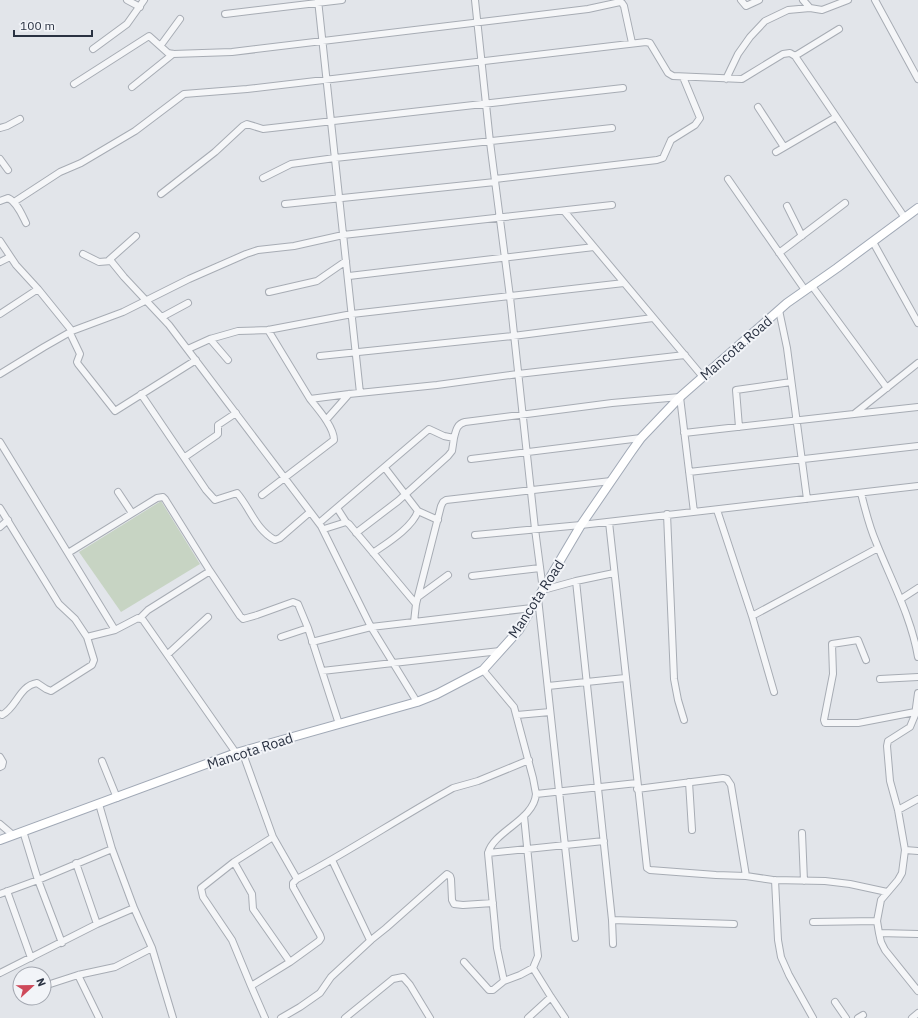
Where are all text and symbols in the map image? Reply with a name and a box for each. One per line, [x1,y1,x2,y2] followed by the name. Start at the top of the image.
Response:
[14,12,92,38] scale bar
[20,18,55,33] text: 100 m
[696,312,776,384] street label: Mancota Road
[504,557,568,641] street label: Mancota Road
[205,729,295,773] street label: Mancota Road
[12,966,52,1006] north arrow
[33,976,49,989] text: N

